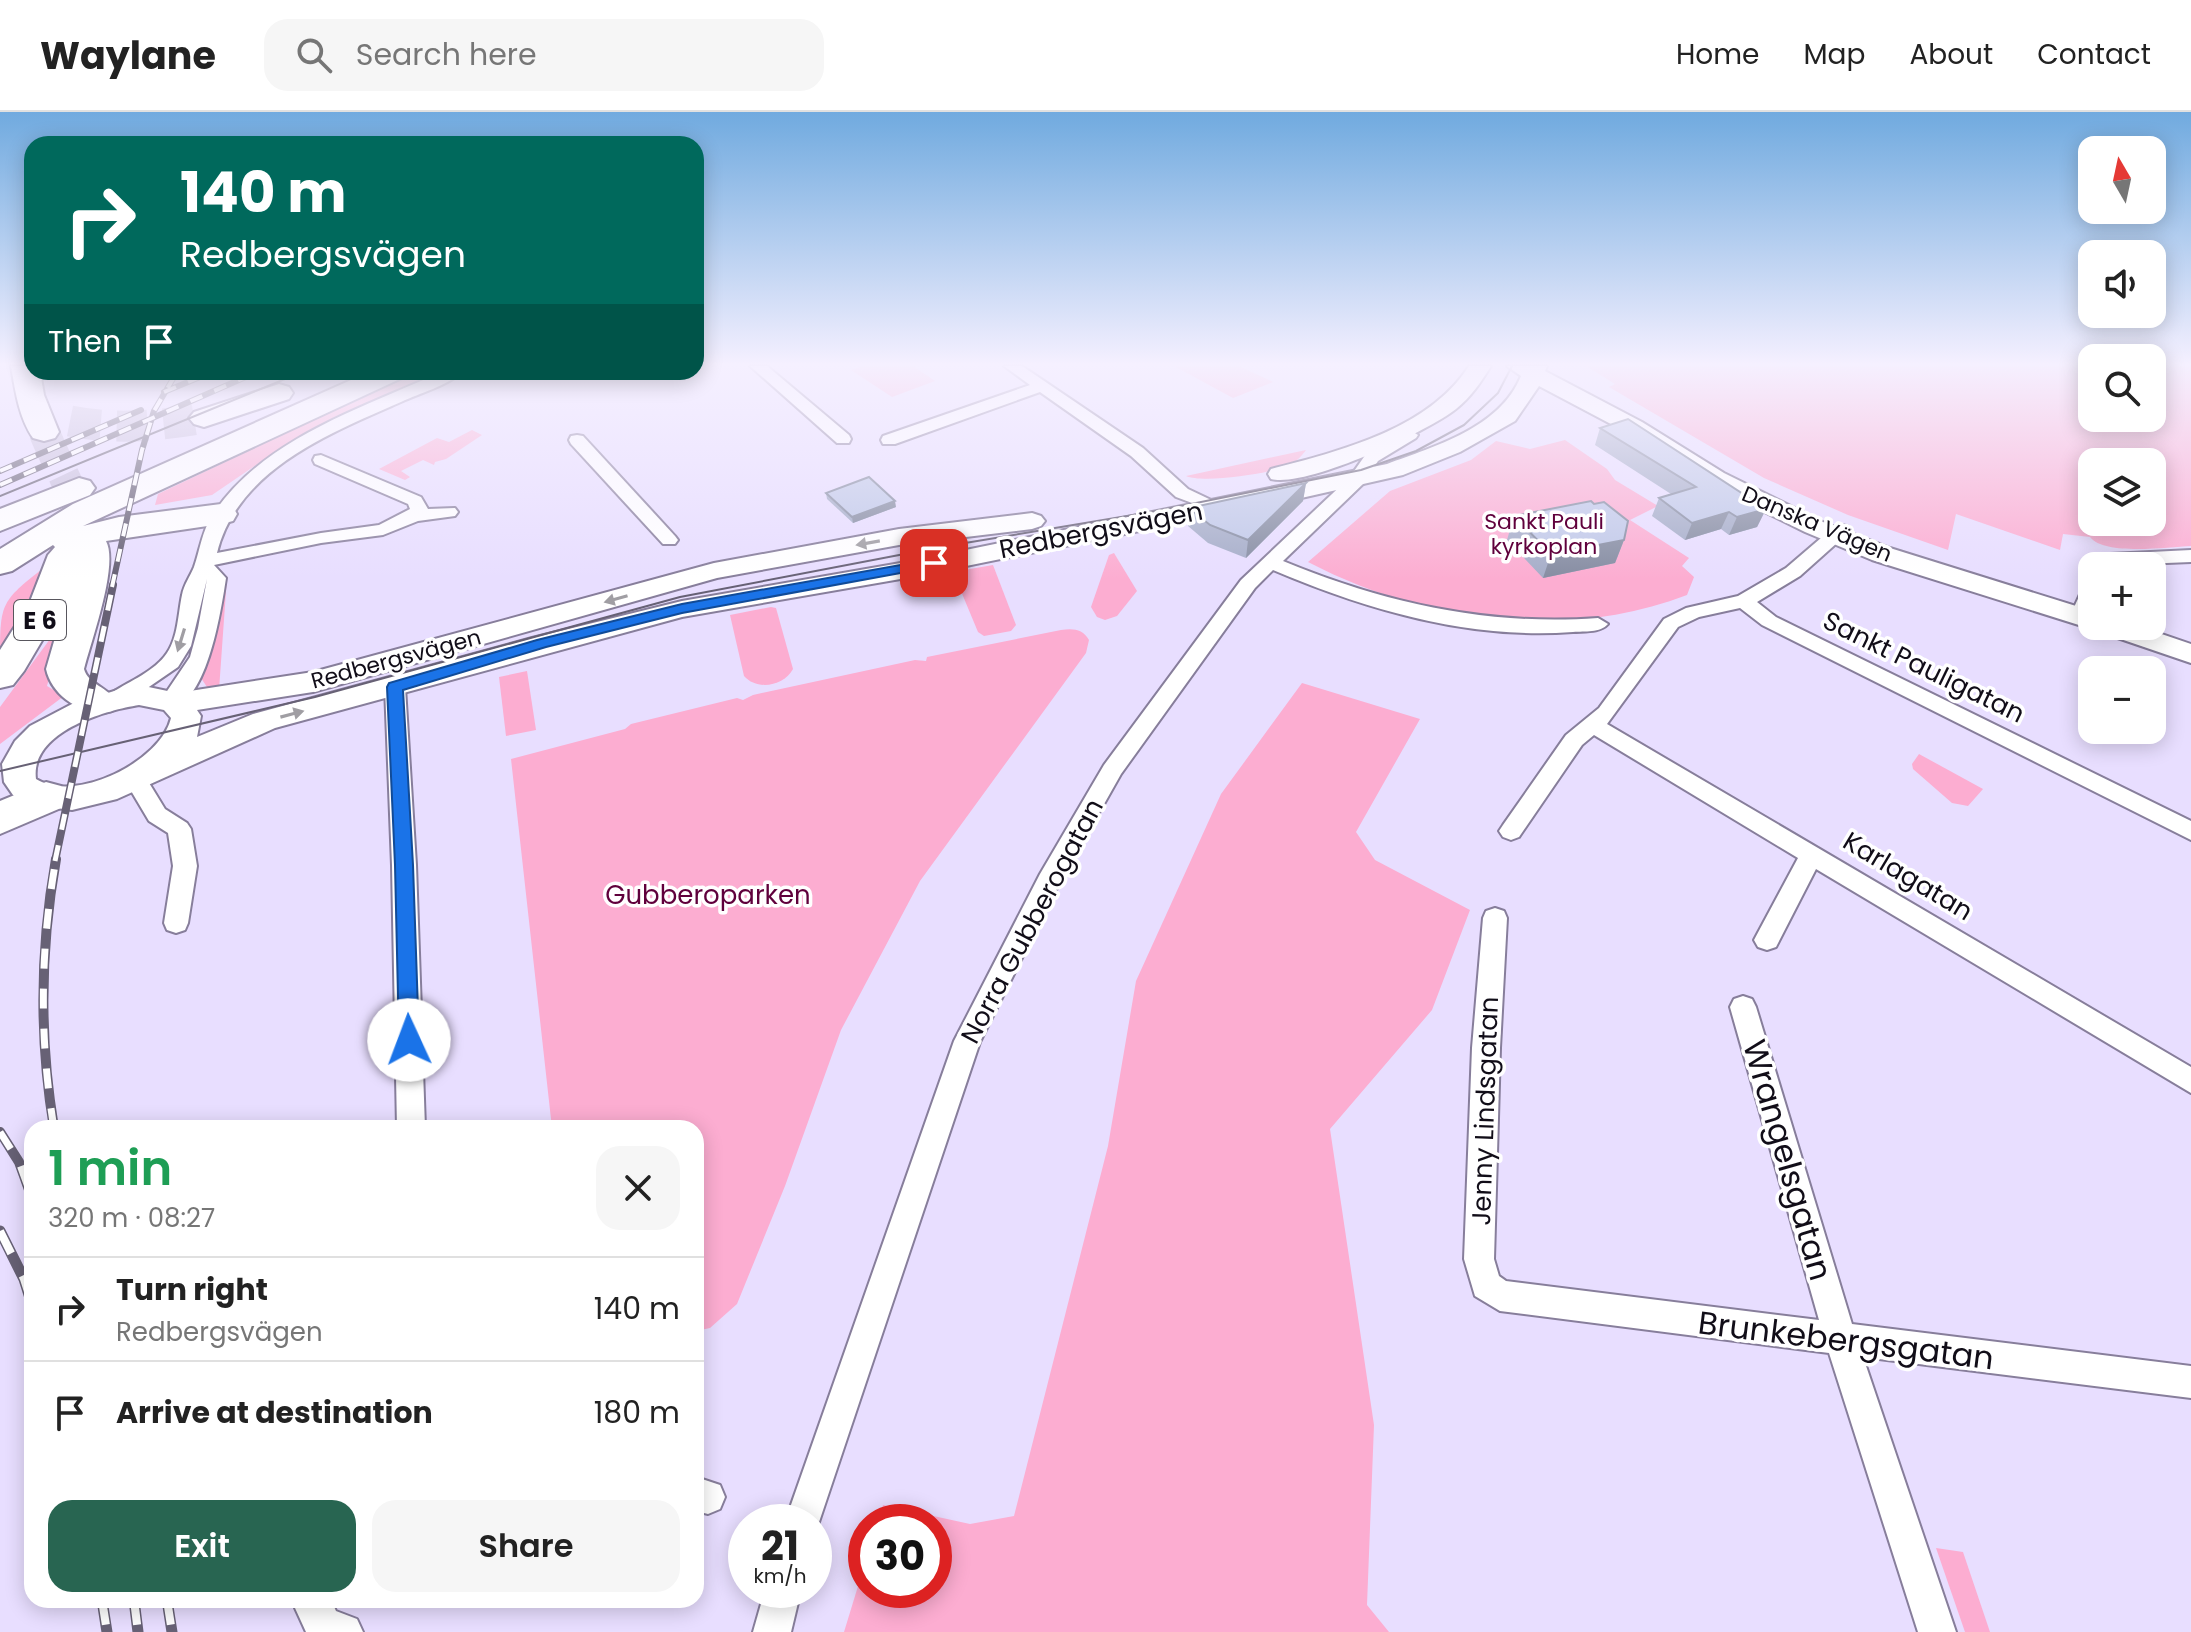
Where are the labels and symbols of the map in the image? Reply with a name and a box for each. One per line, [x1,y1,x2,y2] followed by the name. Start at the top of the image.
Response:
[2078,136,2166,224] north arrow
[1737,478,1897,570] street label: Danska Vägen
[996,493,1206,567] street label: Redbergsvägen
[1484,506,1604,562] park label: Sankt Pauli kyrkoplan
[900,529,968,597] pin
[855,538,880,550] one-way arrow
[604,593,628,606] one-way arrow
[14,600,66,640] road number: E 6
[1817,603,2031,731] street label: Sankt Pauligatan
[308,621,484,697] street label: Redbergsvägen
[174,628,187,652] one-way arrow
[279,707,304,719] one-way arrow
[952,792,1112,1050] street label: Norra Gubberogatan
[1836,823,1980,929] street label: Karlagatan
[605,877,811,913] park label: Gubberoparken
[1463,996,1507,1226] street label: Jenny Lindsgatan
[367,998,451,1082] position arrow
[1732,1034,1844,1286] street label: Wrangelsgatan
[1696,1300,1996,1380] street label: Brunkebergsgatan
[848,1504,952,1608] speed limit sign: 30

